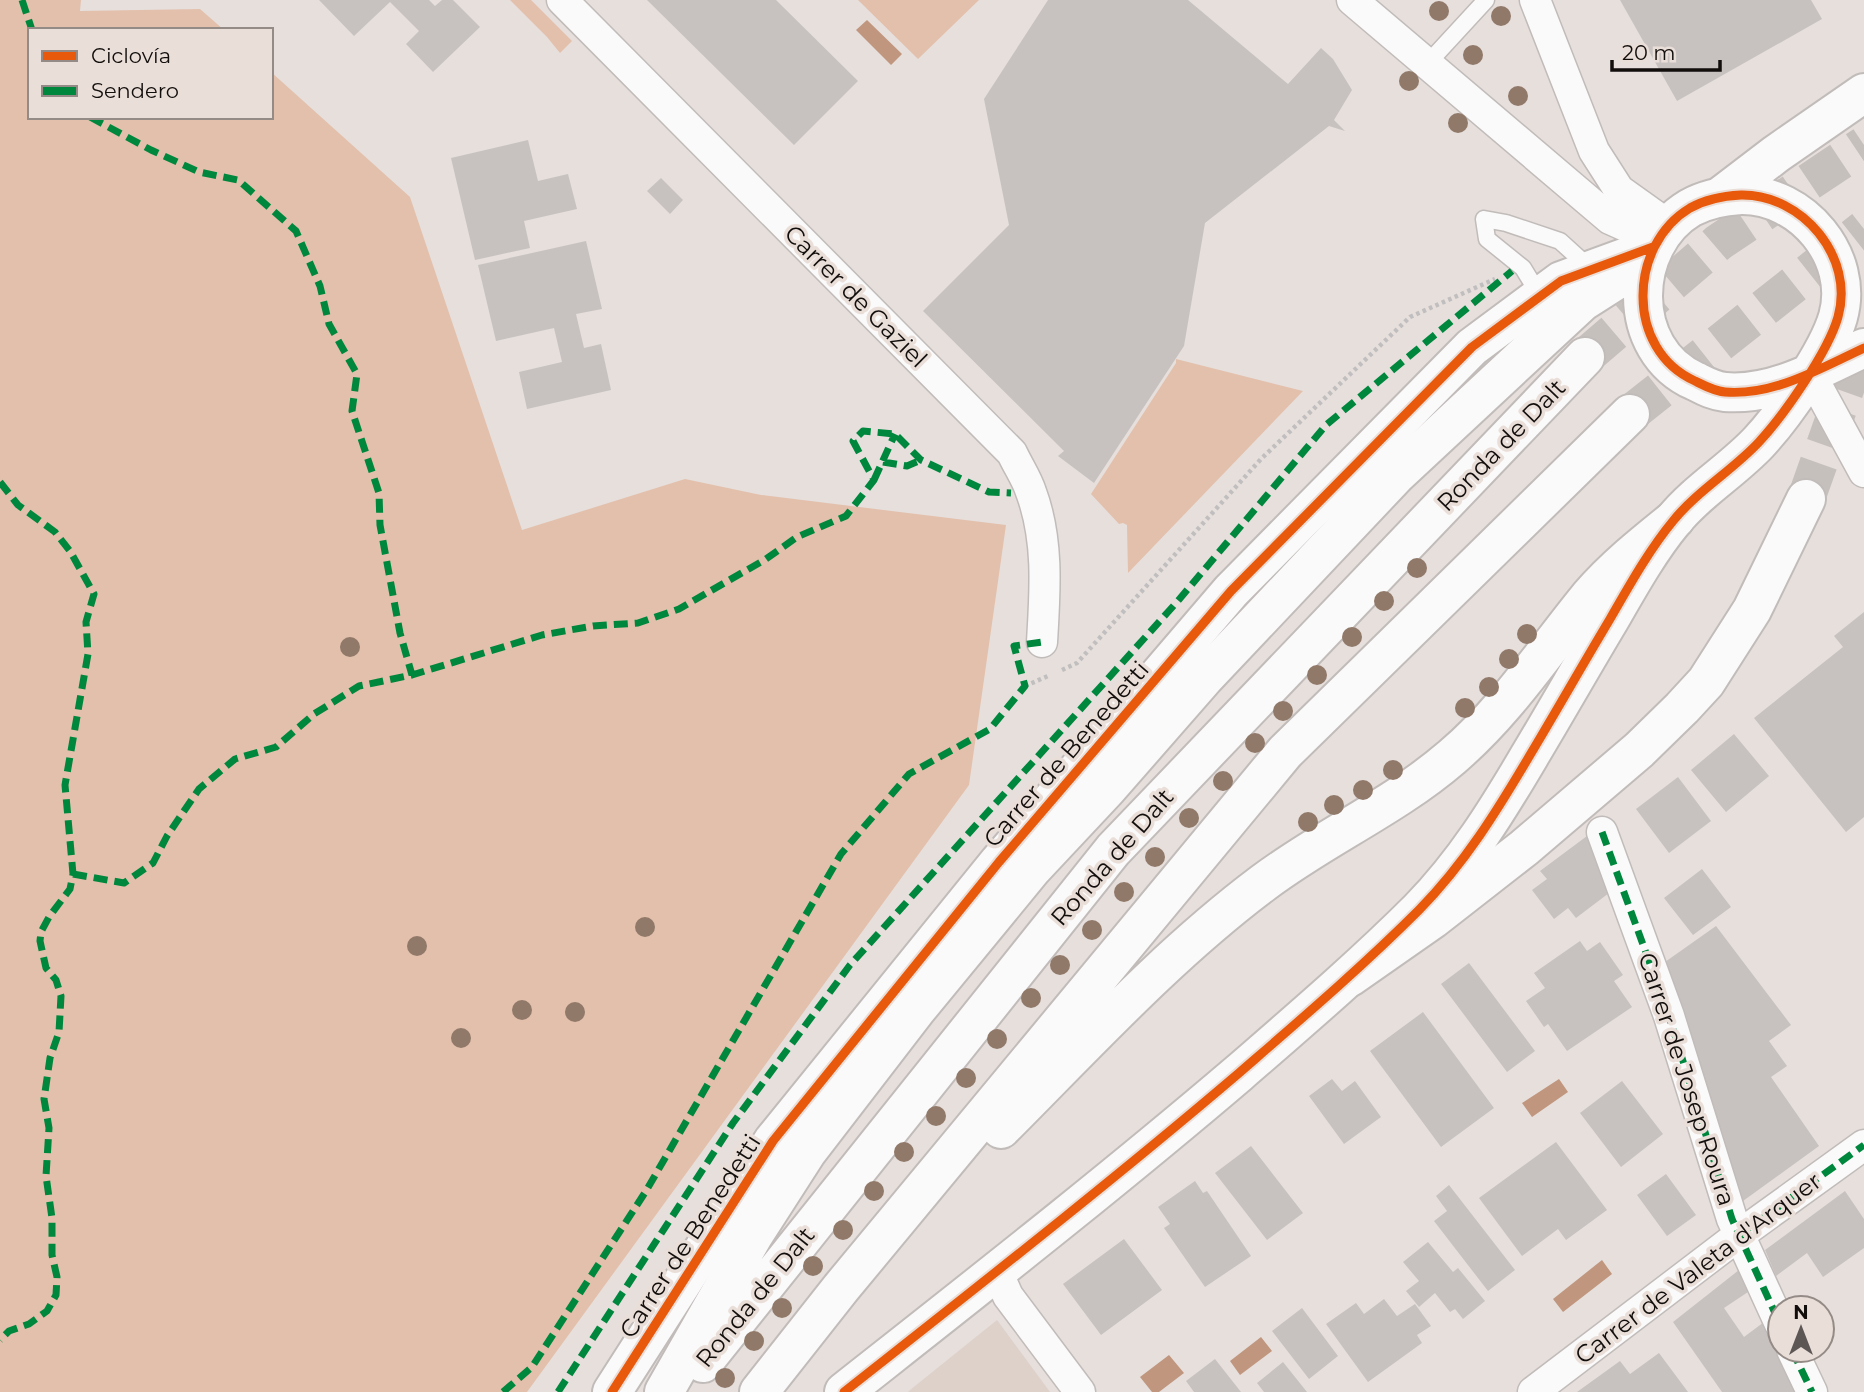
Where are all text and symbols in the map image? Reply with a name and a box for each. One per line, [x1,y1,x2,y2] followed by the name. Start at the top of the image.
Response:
[28,28,273,119] legend
[1612,28,1720,72] scale bar
[1622,40,1676,65] text: 20 m
[91,43,171,68] text: Ciclovía
[91,78,179,103] text: Sendero
[779,219,933,373] street label: Carrer de Gaziel
[1431,373,1571,517] street label: Ronda de Dalt
[977,655,1155,853] street label: Carrer de Benedetti
[1045,782,1180,932] street label: Ronda de Dalt
[1632,949,1742,1209] street label: Carrer de Josep Roura
[613,1129,767,1343] street label: Carrer de Benedetti
[1569,1166,1827,1370] street label: Carrer de Valeta d'Arquer
[689,1221,821,1373] street label: Ronda de Dalt
[1766,1294,1836,1364] north arrow
[1793,1301,1809,1324] text: N

